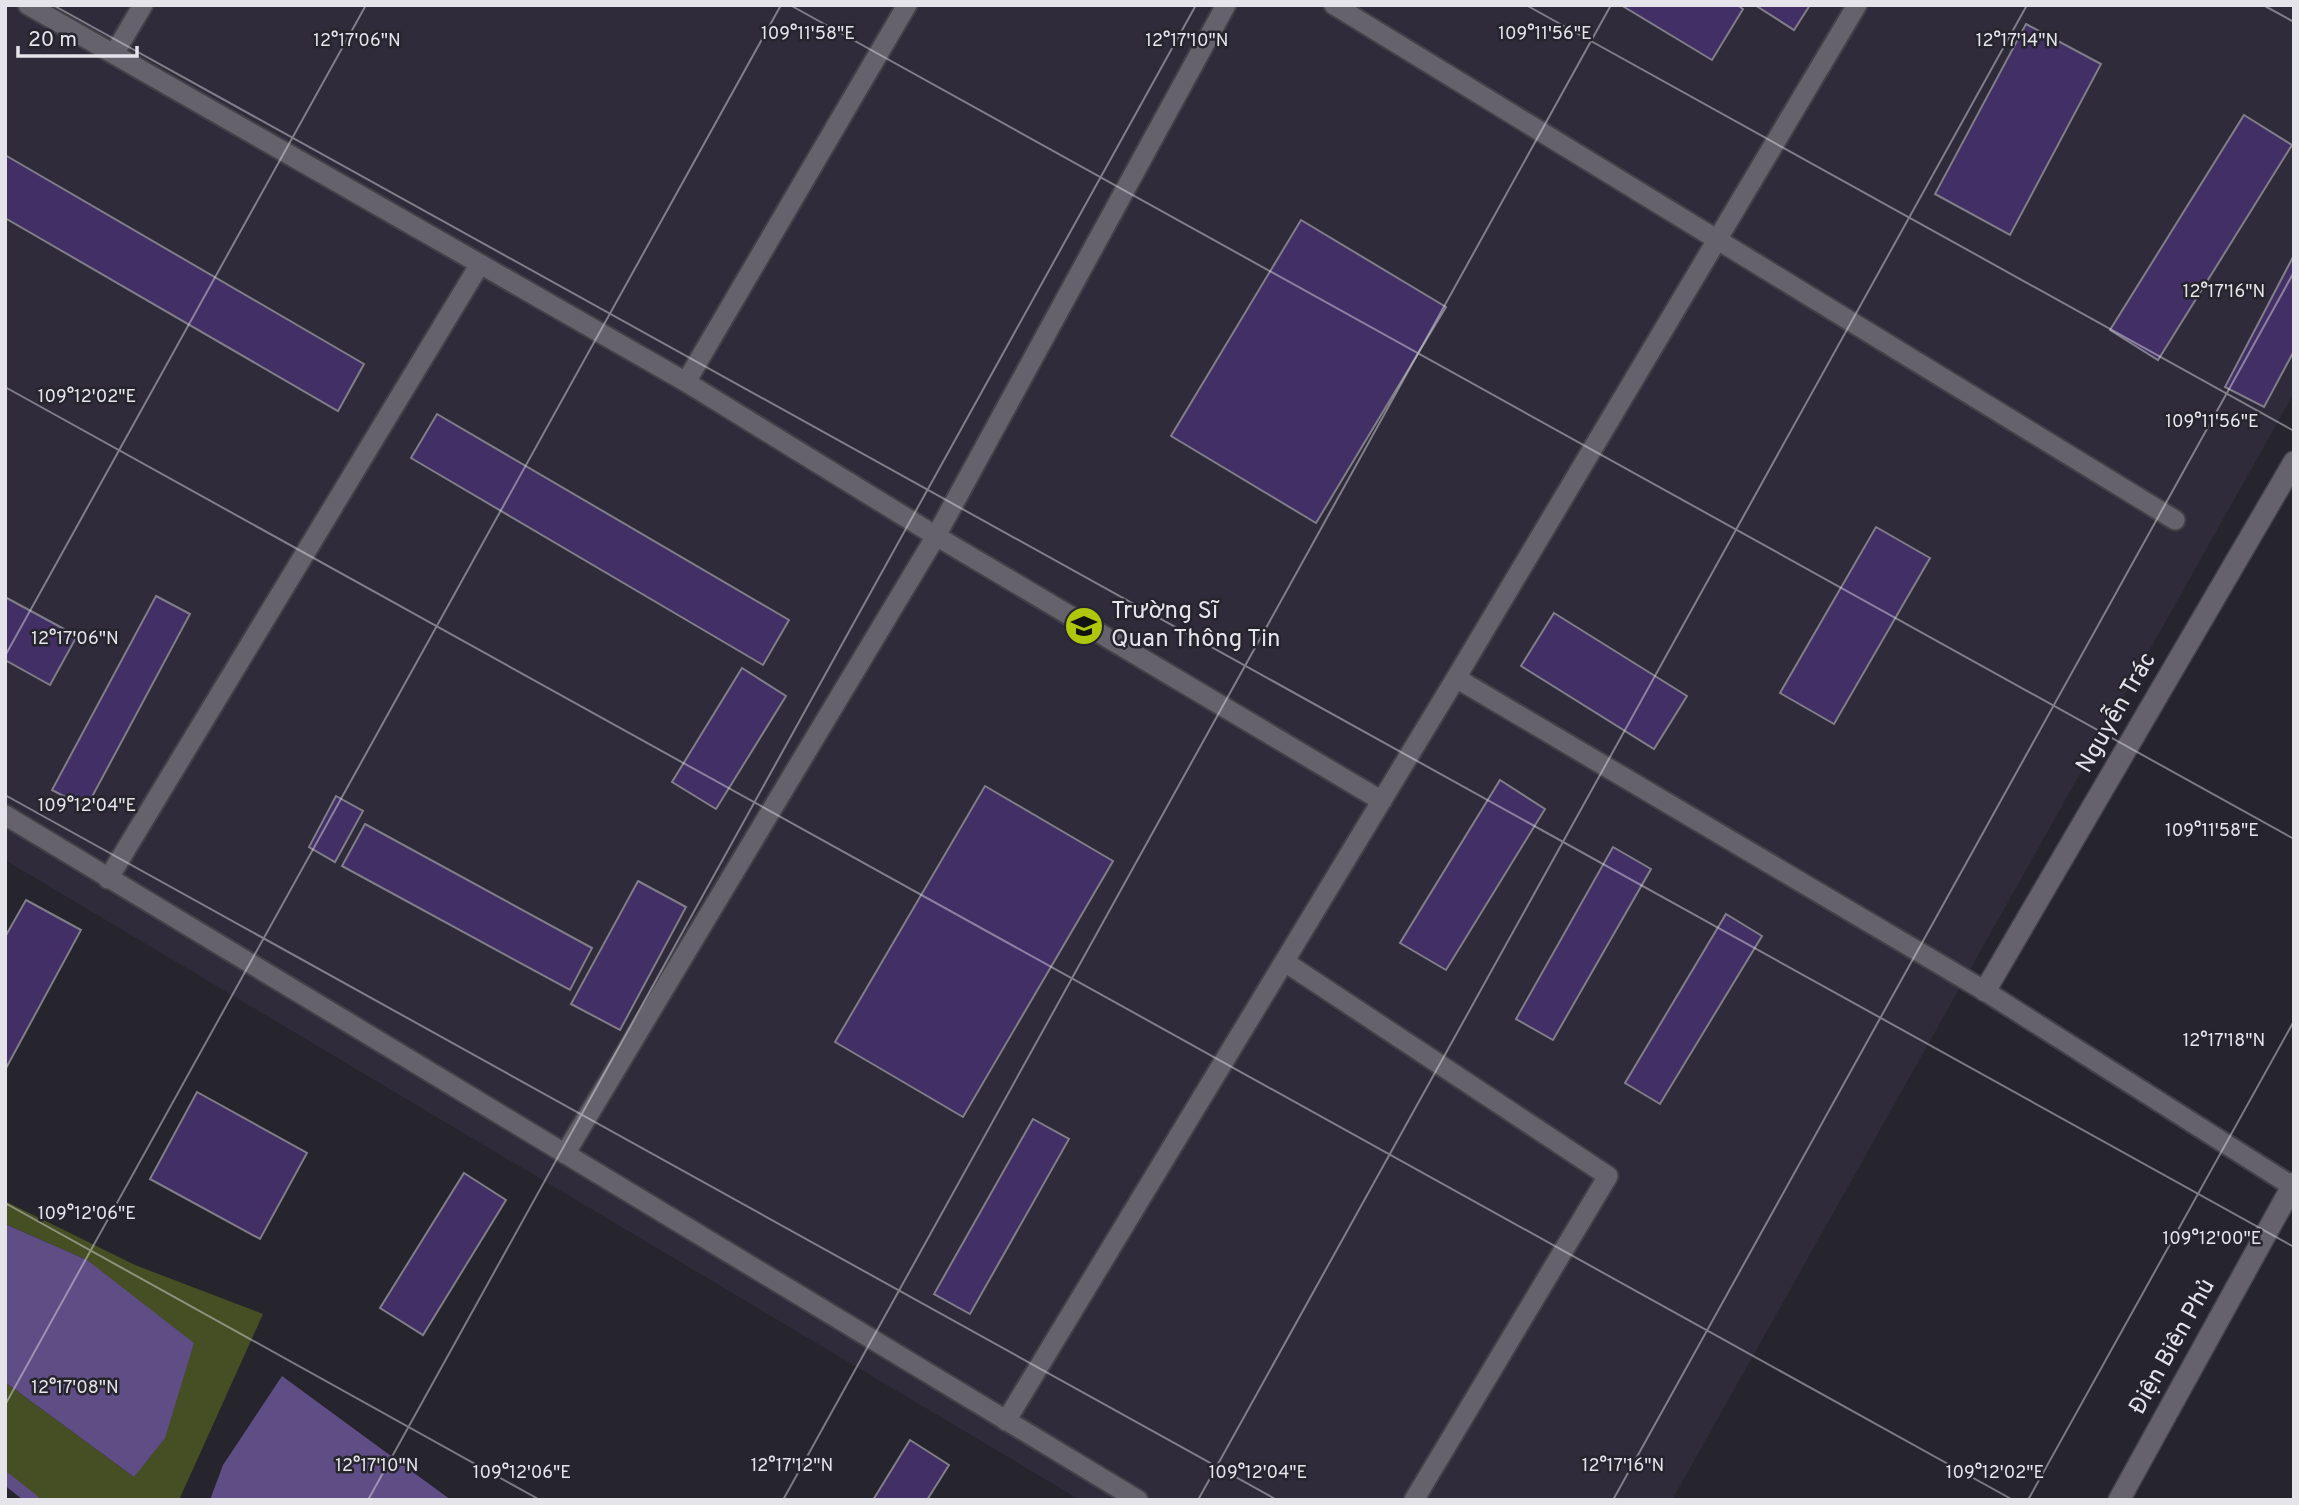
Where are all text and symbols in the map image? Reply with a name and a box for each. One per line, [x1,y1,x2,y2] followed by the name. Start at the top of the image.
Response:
[18,14,136,58] scale bar
[761,23,855,46] text: 109°11'58"E
[1498,23,1592,46] text: 109°11'56"E
[28,27,77,54] text: 20 m
[313,30,401,53] text: 12°17'06"N
[1145,30,1229,53] text: 12°17'10"N
[1976,30,2058,53] text: 12°17'14"N
[2183,281,2265,304] text: 12°17'16"N
[38,386,136,409] text: 109°12'02"E
[2165,411,2259,434] text: 109°11'56"E
[1111,597,1281,655] place label: Trường Sĩ Quan Thông Tin
[1063,605,1105,647] school or university icon: Trường Sĩ Quan Thông Tin
[31,628,119,651] text: 12°17'06"N
[2069,646,2164,779] street label: Nguyễn Trác
[38,795,136,818] text: 109°12'04"E
[2165,820,2259,843] text: 109°11'58"E
[2183,1030,2265,1053] text: 12°17'18"N
[38,1203,136,1226] text: 109°12'06"E
[2163,1228,2261,1251] text: 109°12'00"E
[2123,1274,2223,1420] street label: Điện Biên Phủ
[31,1377,119,1400] text: 12°17'08"N
[335,1455,419,1478] text: 12°17'10"N
[751,1455,833,1478] text: 12°17'12"N
[1582,1455,1664,1478] text: 12°17'16"N
[473,1462,571,1485] text: 109°12'06"E
[1209,1462,1307,1485] text: 109°12'04"E
[1946,1462,2044,1485] text: 109°12'02"E

